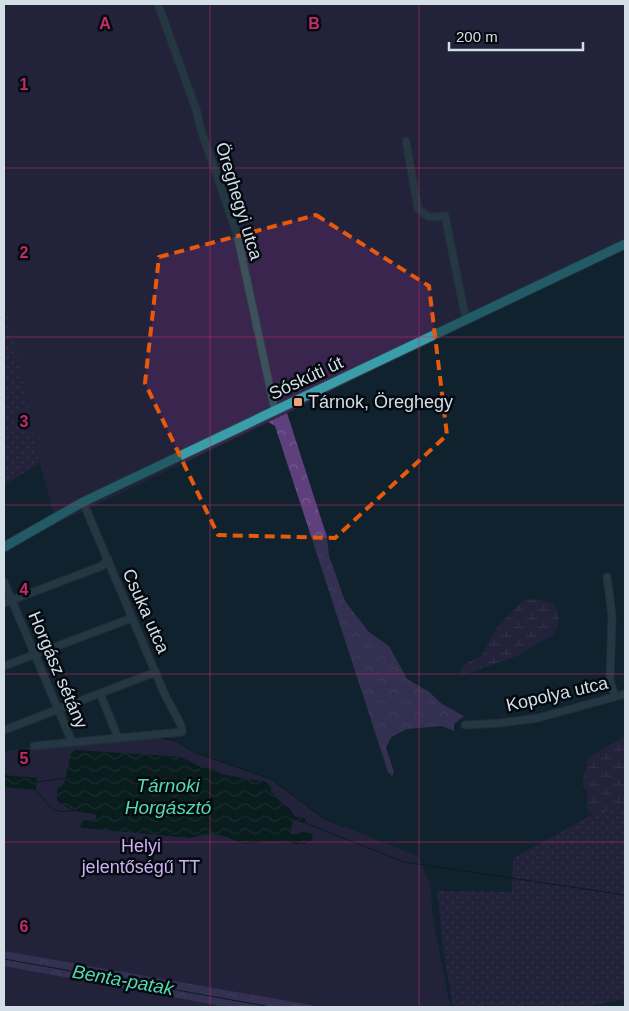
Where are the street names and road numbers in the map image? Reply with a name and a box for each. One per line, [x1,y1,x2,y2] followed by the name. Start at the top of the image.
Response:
[212,140,267,263] street label: Öreghegyi utca
[266,352,346,404] street label: Sóskúti út
[119,566,174,657] street label: Csuka utca
[24,609,92,731] street label: Horgász sétány
[504,672,611,715] street label: Kopolya utca

